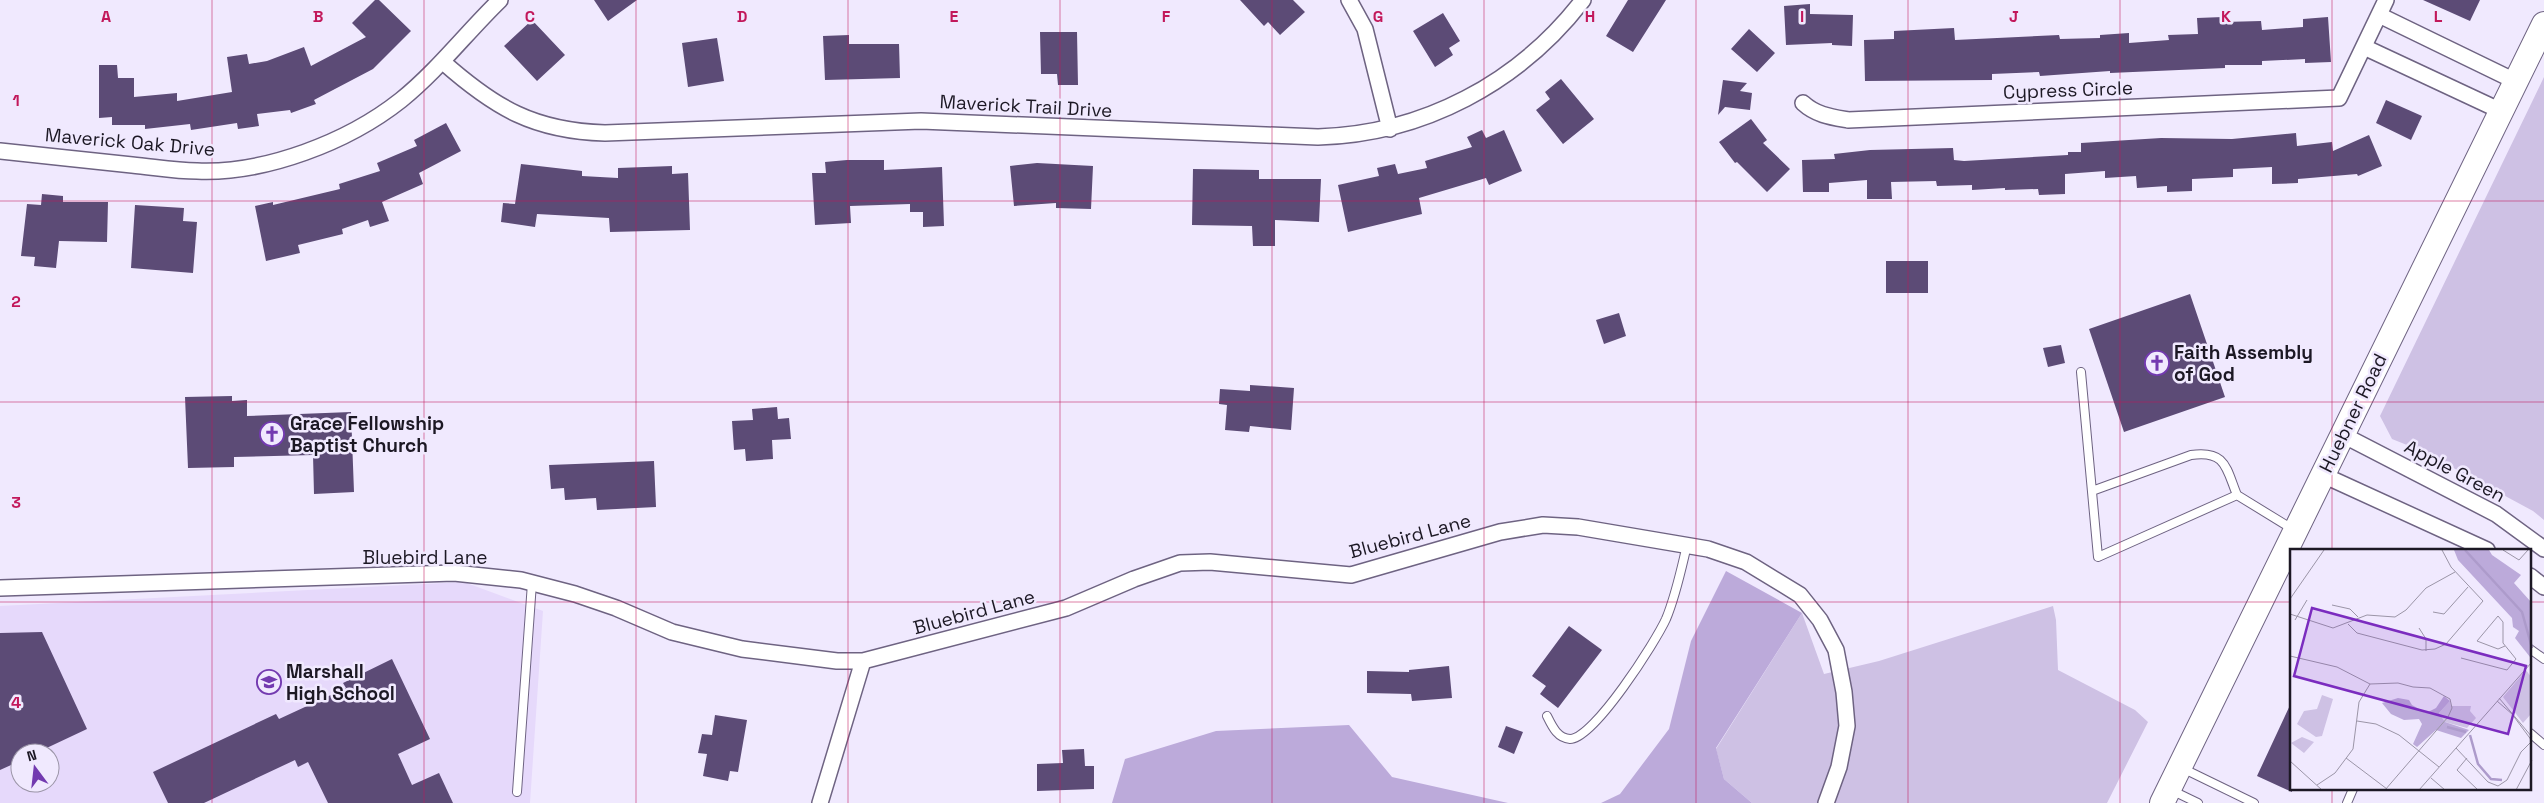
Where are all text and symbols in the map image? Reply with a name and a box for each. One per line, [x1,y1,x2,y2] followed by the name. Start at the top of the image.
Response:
[101,6,111,27] text: A
[313,6,323,27] text: B
[525,6,535,27] text: C
[737,6,747,27] text: D
[950,6,959,27] text: E
[1162,6,1171,27] text: F
[1373,6,1383,27] text: G
[1585,6,1595,27] text: H
[1800,6,1804,27] text: I
[2009,6,2019,27] text: J
[2221,6,2231,27] text: K
[2434,6,2443,27] text: L
[2003,75,2133,105] street label: Cypress Circle
[939,89,1113,123] street label: Maverick Trail Drive
[12,90,20,111] text: 1
[44,122,216,162] street label: Maverick Oak Drive
[11,291,21,312] text: 2
[2174,340,2313,387] place label: Faith Assembly of God
[2313,349,2393,477] street label: Huebner Road
[2144,350,2170,376] church icon: Faith Assembly of God
[290,411,444,458] place label: Grace Fellowship Baptist Church
[259,421,285,447] church icon: Grace Fellowship Baptist Church
[2400,434,2510,508] street label: Apple Green
[11,492,21,513] text: 3
[1346,508,1474,564] street label: Bluebird Lane
[362,545,488,570] street label: Bluebird Lane
[2290,549,2532,790] inset map
[910,584,1038,640] street label: Bluebird Lane
[286,659,395,706] place label: Marshall High School
[256,669,282,695] school or university icon: Marshall High School
[11,692,21,713] text: 4
[10,743,60,793] north arrow
[25,746,39,765] text: N

